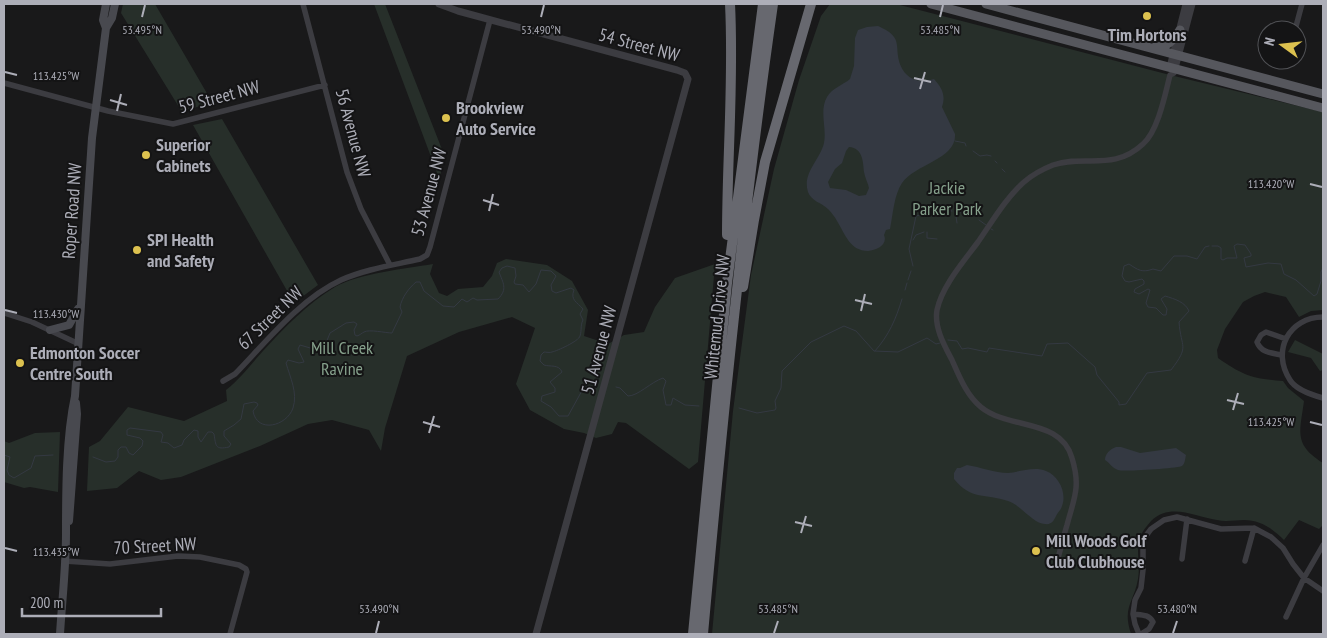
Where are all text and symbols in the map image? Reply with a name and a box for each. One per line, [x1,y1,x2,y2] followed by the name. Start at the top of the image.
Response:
[1141,10,1153,22] marker: Tim Hortons
[1257,20,1307,70] north arrow
[122,22,162,37] text: 53.495°N
[521,22,561,37] text: 53.490°N
[920,22,960,37] text: 53.485°N
[596,23,682,66] street label: 54 Street NW
[1107,23,1187,46] place label: Tim Hortons
[1260,36,1279,48] text: N
[33,68,79,83] text: 113.425°W
[176,75,262,118] street label: 59 Street NW
[331,86,376,180] street label: 56 Avenue NW
[455,96,536,140] place label: Brookview Auto Service
[440,112,452,124] marker: Brookview Auto Service
[156,133,211,177] place label: Superior Cabinets
[406,145,451,239] street label: 53 Avenue NW
[140,149,152,161] marker: Superior Cabinets
[57,162,86,260] street label: Roper Road NW
[912,176,982,220] park label: Jackie Parker Park
[1248,176,1294,191] text: 113.420°W
[147,228,215,272] place label: SPI Health and Safety
[131,244,143,256] marker: SPI Health and Safety
[699,253,735,381] street label: Whitemud Drive NW
[232,281,307,354] street label: 67 Street NW
[576,303,621,397] street label: 51 Avenue NW
[33,306,79,321] text: 113.430°W
[311,336,373,380] park label: Mill Creek Ravine
[30,341,141,385] place label: Edmonton Soccer Centre South
[14,357,26,369] marker: Edmonton Soccer Centre South
[1248,414,1294,429] text: 113.425°W
[1046,529,1147,573] place label: Mill Woods Golf Club Clubhouse
[113,532,197,559] street label: 70 Street NW
[33,544,79,559] text: 113.435°W
[1030,545,1042,557] marker: Mill Woods Golf Club Clubhouse
[22,586,161,618] scale bar
[30,593,63,612] text: 200 m
[359,601,399,616] text: 53.490°N
[758,601,798,616] text: 53.485°N
[1157,601,1197,616] text: 53.480°N

